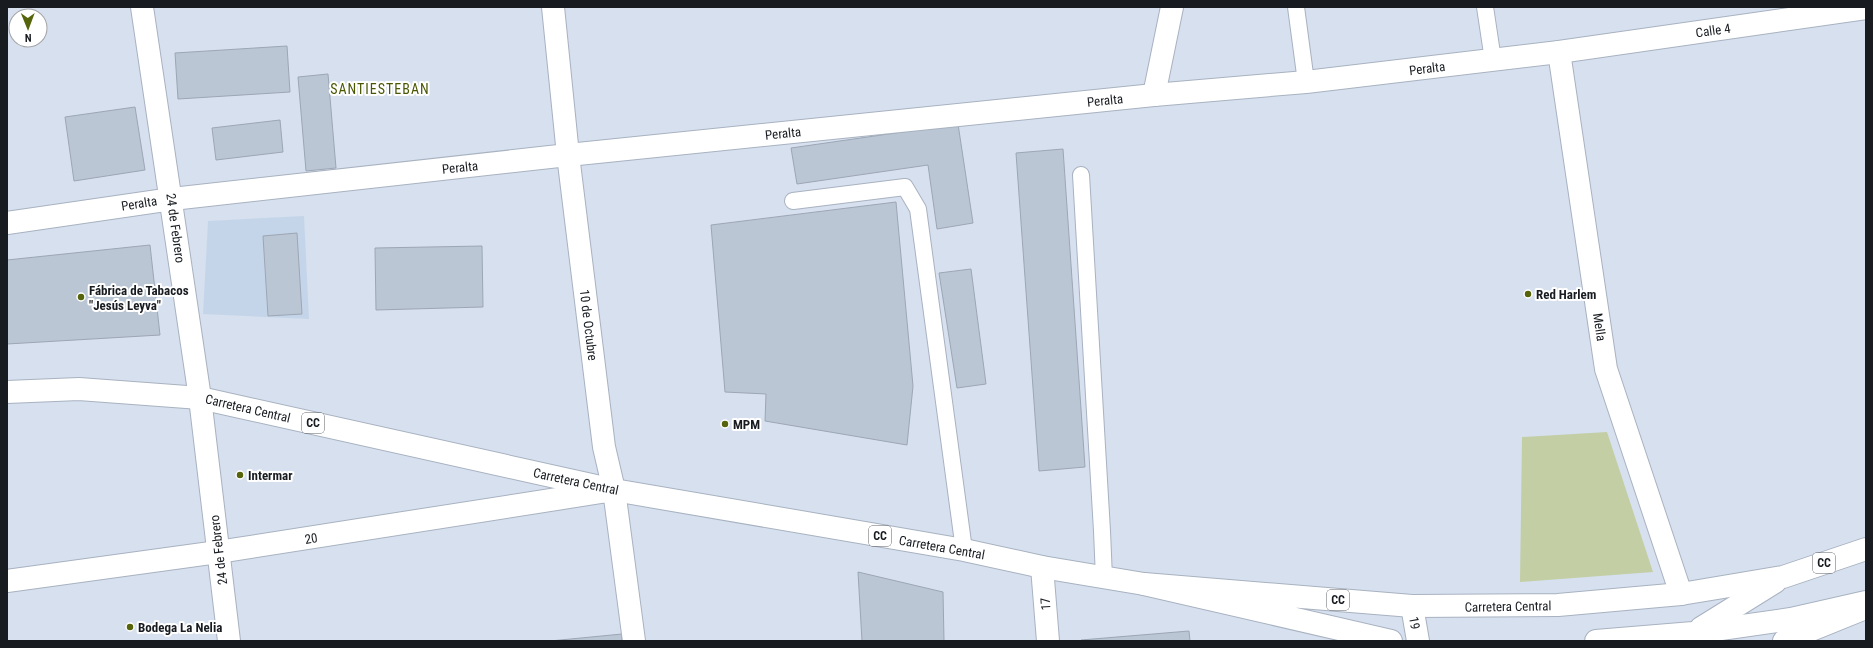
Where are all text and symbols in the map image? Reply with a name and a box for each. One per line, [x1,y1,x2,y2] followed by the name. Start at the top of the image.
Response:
[8,8,48,48] north arrow
[1695,21,1732,40] street label: Calle 4
[24,31,32,44] text: N
[1408,59,1446,78] street label: Peralta
[330,81,430,97] district label: SANTIESTEBAN
[1086,91,1124,110] street label: Peralta
[764,124,802,143] street label: Peralta
[441,158,479,177] street label: Peralta
[163,192,188,264] street label: 24 de Febrero
[120,193,158,214] street label: Peralta
[89,283,189,313] place label: Fábrica de Tabacos "Jesús Leyva"
[1536,287,1596,302] place label: Red Harlem
[577,289,600,362] street label: 10 de Octubre
[1523,289,1533,299] marker: Red Harlem
[76,292,86,302] marker: Fábrica de Tabacos "Jesús Leyva"
[1590,312,1609,342] street label: Mella
[204,391,292,426] street label: Carretera Central
[302,413,324,433] road number: CC
[733,417,760,432] place label: MPM
[720,419,730,429] marker: MPM
[532,465,620,498] street label: Carretera Central
[248,468,293,483] place label: Intermar
[235,470,245,480] marker: Intermar
[207,514,230,586] street label: 24 de Febrero
[869,526,891,546] road number: CC
[304,530,319,547] street label: 20
[898,533,986,562] street label: Carretera Central
[1813,553,1835,573] road number: CC
[1327,590,1349,610] road number: CC
[1038,597,1053,611] street label: 17
[1464,598,1552,615] street label: Carretera Central
[1406,615,1423,631] street label: 19
[138,620,222,635] place label: Bodega La Nelia
[125,622,135,632] marker: Bodega La Nelia

